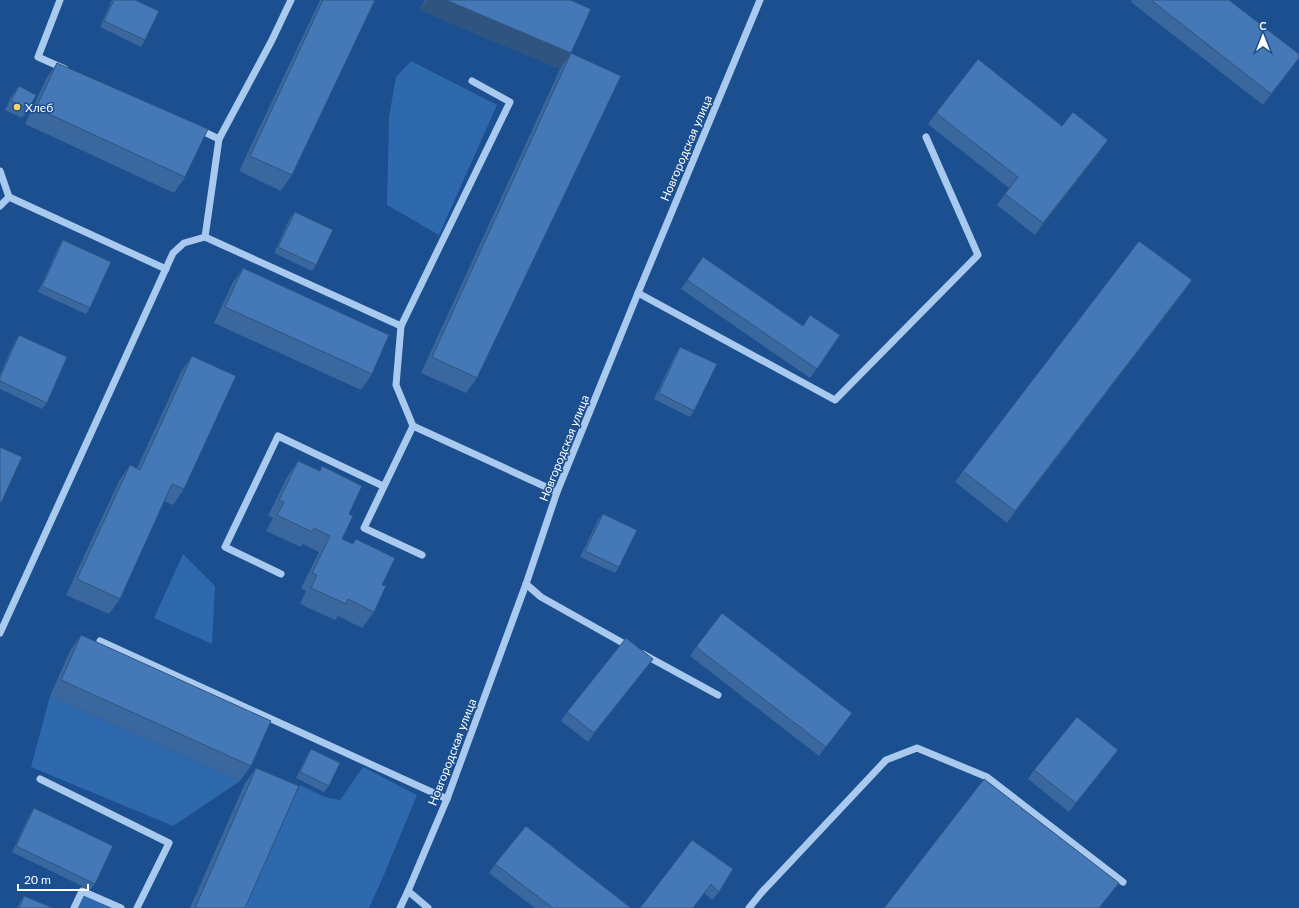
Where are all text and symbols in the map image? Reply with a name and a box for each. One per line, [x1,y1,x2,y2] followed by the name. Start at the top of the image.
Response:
[1243,16,1283,56] north arrow
[1259,19,1267,32] text: С
[657,93,715,203] street label: Новгородская улица
[25,100,53,115] place label: Хлеб
[12,102,22,112] marker: Хлеб
[536,393,592,503] street label: Новгородская улица
[425,696,479,808] street label: Новгородская улица
[18,866,88,892] scale bar
[24,872,51,887] text: 20 m

